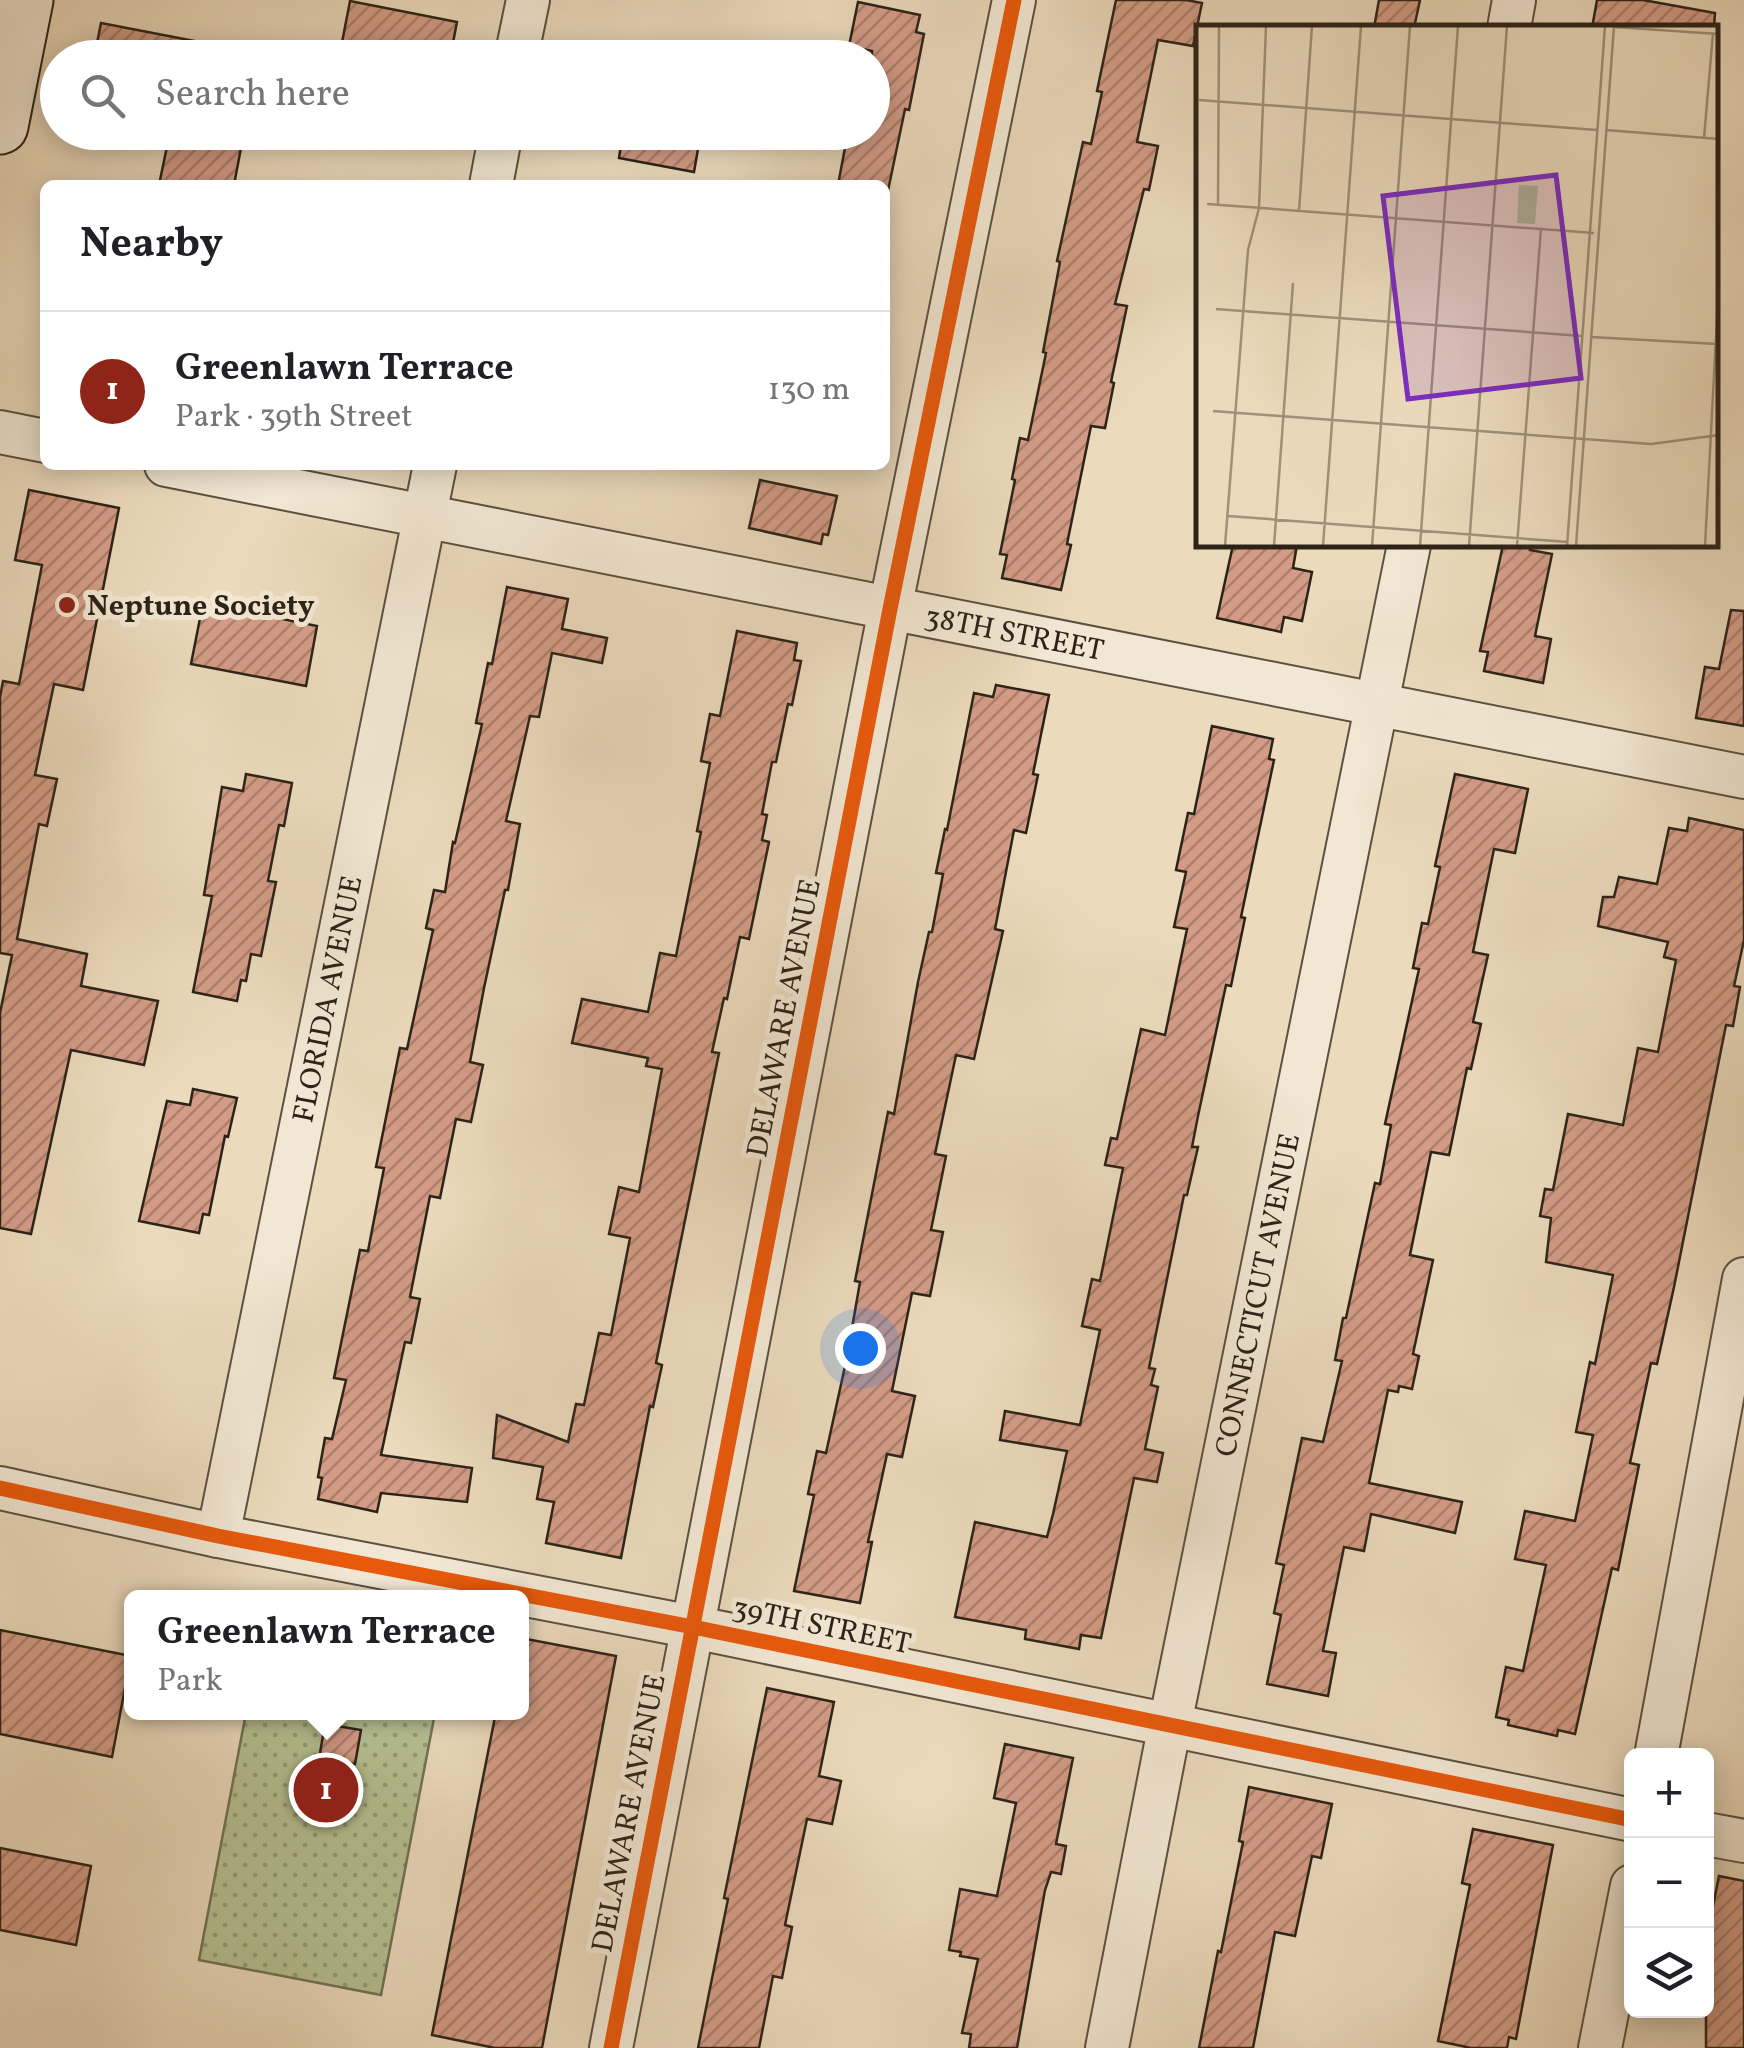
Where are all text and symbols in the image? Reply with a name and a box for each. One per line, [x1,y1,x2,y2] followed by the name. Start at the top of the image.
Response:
[1196,25,1719,548] inset map
[40,40,890,150] search box
[75,68,130,123] icon: search
[155,69,350,122] text: Search here
[80,216,223,275] text: Nearby
[175,343,514,396] text: Greenlawn Terrace
[106,369,119,413] text: 1
[768,369,850,413] text: 130 m
[175,396,412,440] text: Park · 39th Street
[87,586,315,628] place label: Neptune Society
[56,594,78,616] marker: Neptune Society
[921,597,1107,673] street label: 38TH STREET
[283,872,374,1126] street label: FLORIDA AVENUE
[737,875,833,1161] street label: DELAWARE AVENUE
[1206,1130,1312,1460] street label: CONNECTICUT AVENUE
[835,1323,886,1374] your location
[729,1588,915,1666] street label: 39TH STREET
[124,1590,529,1720] popup
[157,1607,496,1660] text: Greenlawn Terrace
[157,1660,223,1704] text: Park
[582,1670,678,1956] street label: DELAWARE AVENUE
[1624,1748,1714,2018] map controls
[1624,1748,1714,1838] button: +
[294,1752,358,1828] pin: 1
[1624,1838,1714,1928] button: −
[1624,1928,1714,2018] button: layers

